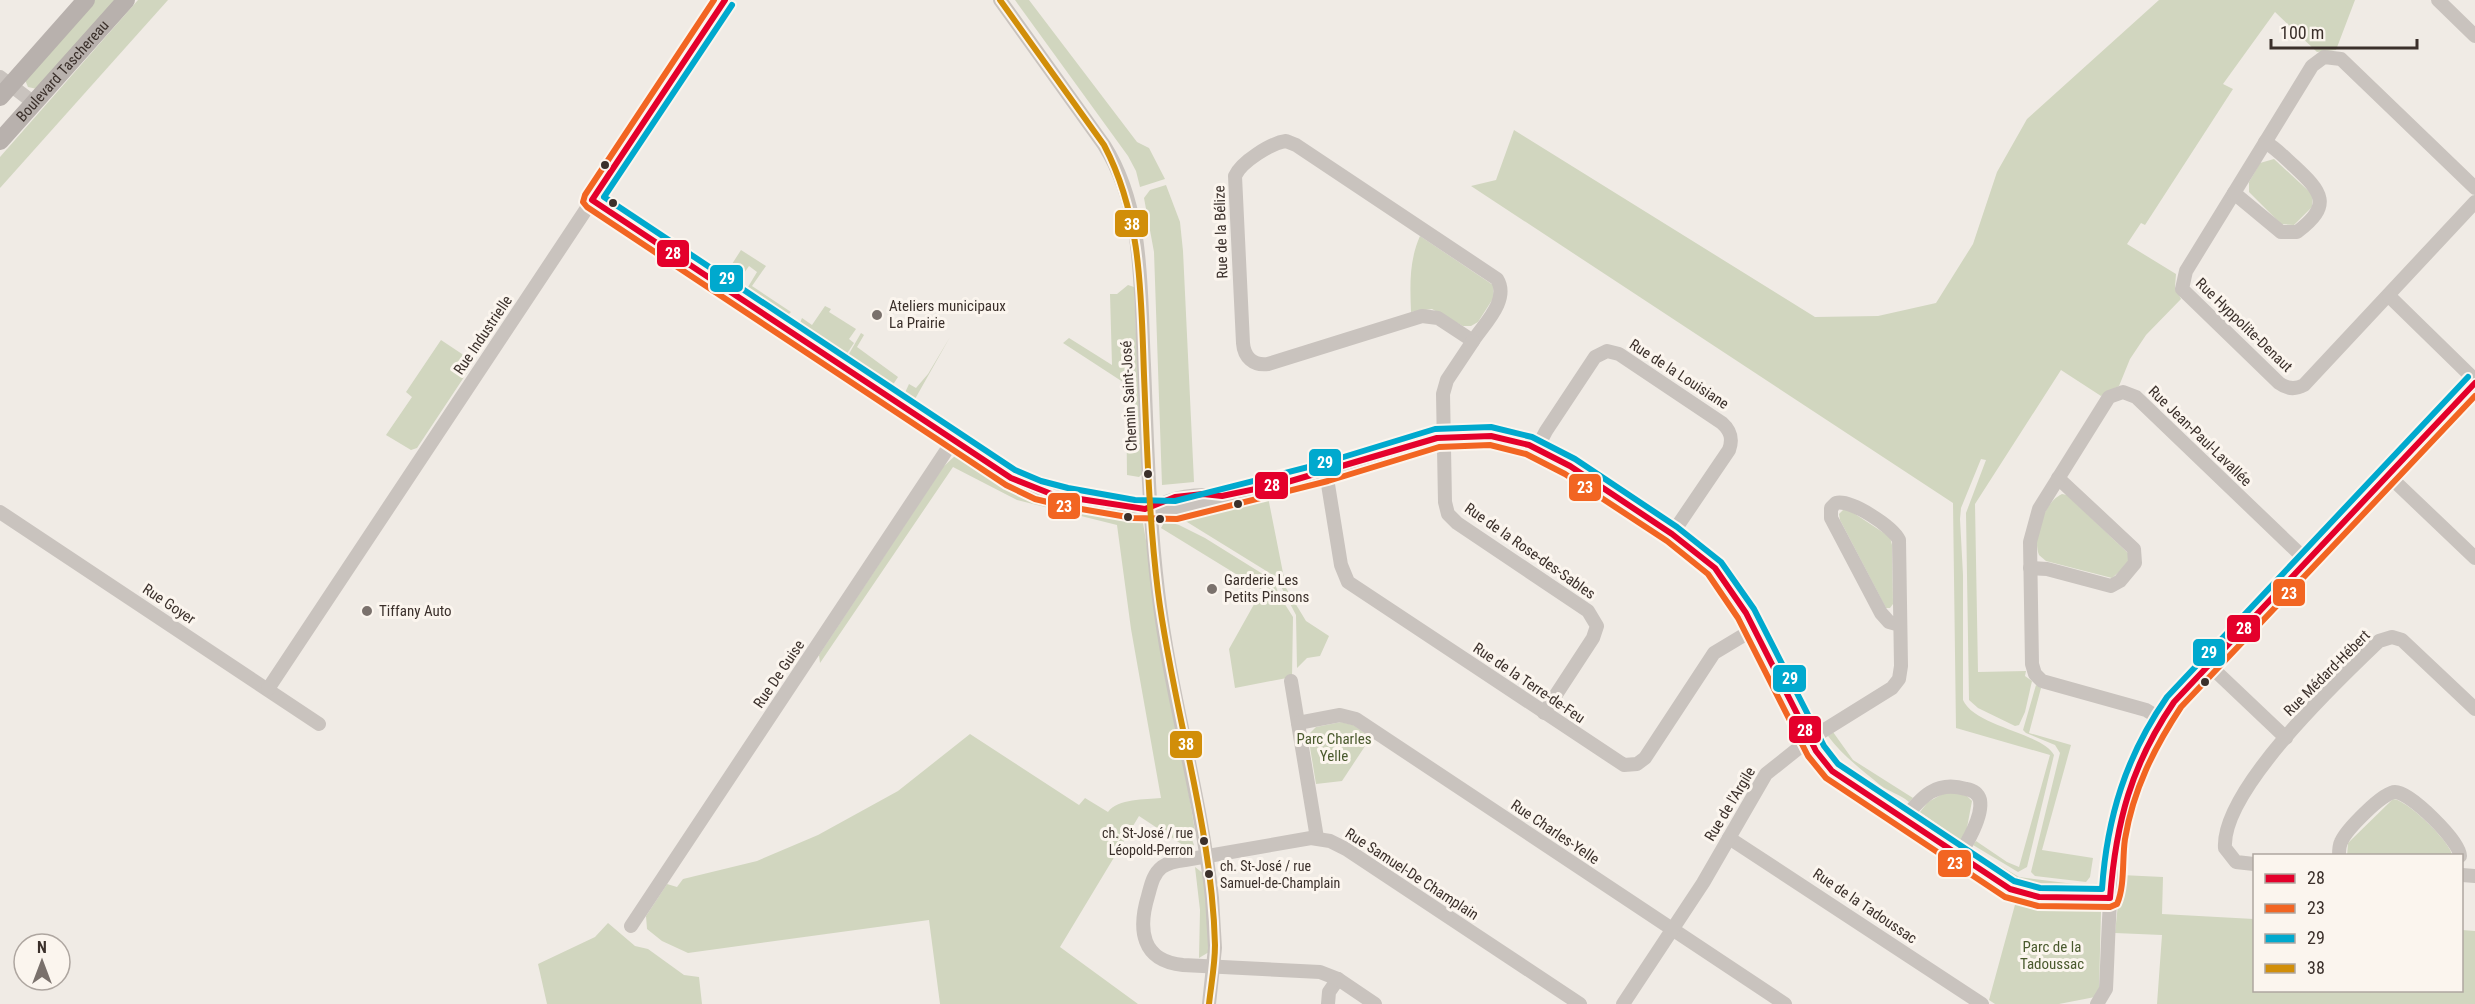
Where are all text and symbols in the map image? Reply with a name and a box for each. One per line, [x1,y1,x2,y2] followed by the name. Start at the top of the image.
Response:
[2271,12,2416,50] scale bar
[13,16,113,125] street label: Boulevard Taschereau
[2280,22,2324,43] text: 100 m
[599,159,611,171] unlabelled marker
[1210,185,1232,279] street label: Rue de la Bélize
[607,197,619,209] unlabelled marker
[1114,209,1149,238] line badge: 38
[1124,215,1140,234] text: 38
[656,239,690,268] line badge: 28
[665,244,681,263] text: 28
[709,264,744,293] line badge: 29
[719,269,735,288] text: 29
[2192,274,2296,376] street label: Rue Hyppolite-Denaut
[450,292,516,378] street label: Rue Industrielle
[889,297,1006,332] place label: Ateliers municipaux La Prairie
[870,308,884,322] marker: Ateliers municipaux La Prairie
[1626,335,1732,413] street label: Rue de la Louisiane
[1117,340,1141,452] street label: Chemin Saint-José
[2145,382,2255,490] street label: Rue Jean-Paul-Lavallée
[1308,448,1342,477] line badge: 29
[1317,453,1333,472] text: 29
[1142,468,1154,480] unlabelled marker
[1254,471,1289,500] line badge: 28
[1568,473,1602,502] line badge: 23
[1264,476,1280,495] text: 28
[1577,478,1593,497] text: 23
[1047,492,1081,520] line badge: 23
[1056,497,1072,516] text: 23
[1232,498,1244,510] unlabelled marker
[1461,499,1599,603] street label: Rue de la Rose-des-Sables
[1122,511,1134,523] unlabelled marker
[1154,513,1166,525] unlabelled marker
[1224,571,1310,606] place label: Garderie Les Petits Pinsons
[2272,578,2306,607] line badge: 23
[139,580,199,628] street label: Rue Goyer
[1205,582,1219,596] marker: Garderie Les Petits Pinsons
[2281,584,2297,603] text: 23
[379,602,452,620] place label: Tiffany Auto
[360,604,374,618] marker: Tiffany Auto
[2226,614,2261,643] line badge: 28
[2236,619,2252,638] text: 28
[2280,626,2374,720] street label: Rue Médard-Hébert
[750,637,808,711] street label: Rue De Guise
[2192,638,2226,667] line badge: 29
[1470,639,1588,727] street label: Rue de la Terre-de-Feu
[2201,643,2217,662] text: 29
[1772,664,1807,693] line badge: 29
[1782,669,1798,688] text: 29
[2199,676,2211,688] unlabelled marker
[1788,715,1822,744] line badge: 28
[1797,721,1813,740] text: 28
[1169,730,1203,759] line badge: 38
[1296,730,1372,765] park label: Parc Charles Yelle
[1178,735,1194,754] text: 38
[1701,764,1759,844] street label: Rue de l'Argile
[1507,796,1603,868] street label: Rue Charles-Yelle
[1342,824,1482,924] street label: Rue Samuel-De Champlain
[1102,825,1193,858] place label: ch. St-José / rue Léopold-Perron
[1198,835,1210,847] marker: ch. St-José / rue Léopold-Perron
[1937,849,1972,878] line badge: 23
[1947,854,1963,873] text: 23
[2253,854,2463,992] legend
[1220,858,1340,891] place label: ch. St-José / rue Samuel-de-Champlain
[1810,865,1920,947] street label: Rue de la Tadoussac
[2307,867,2325,888] text: 28
[1203,868,1215,880] marker: ch. St-José / rue Samuel-de-Champlain
[2307,897,2325,918] text: 23
[2307,927,2325,948] text: 29
[12,932,72,992] north arrow
[37,938,47,957] text: N
[2020,938,2084,973] park label: Parc de la Tadoussac
[2307,957,2325,978] text: 38

